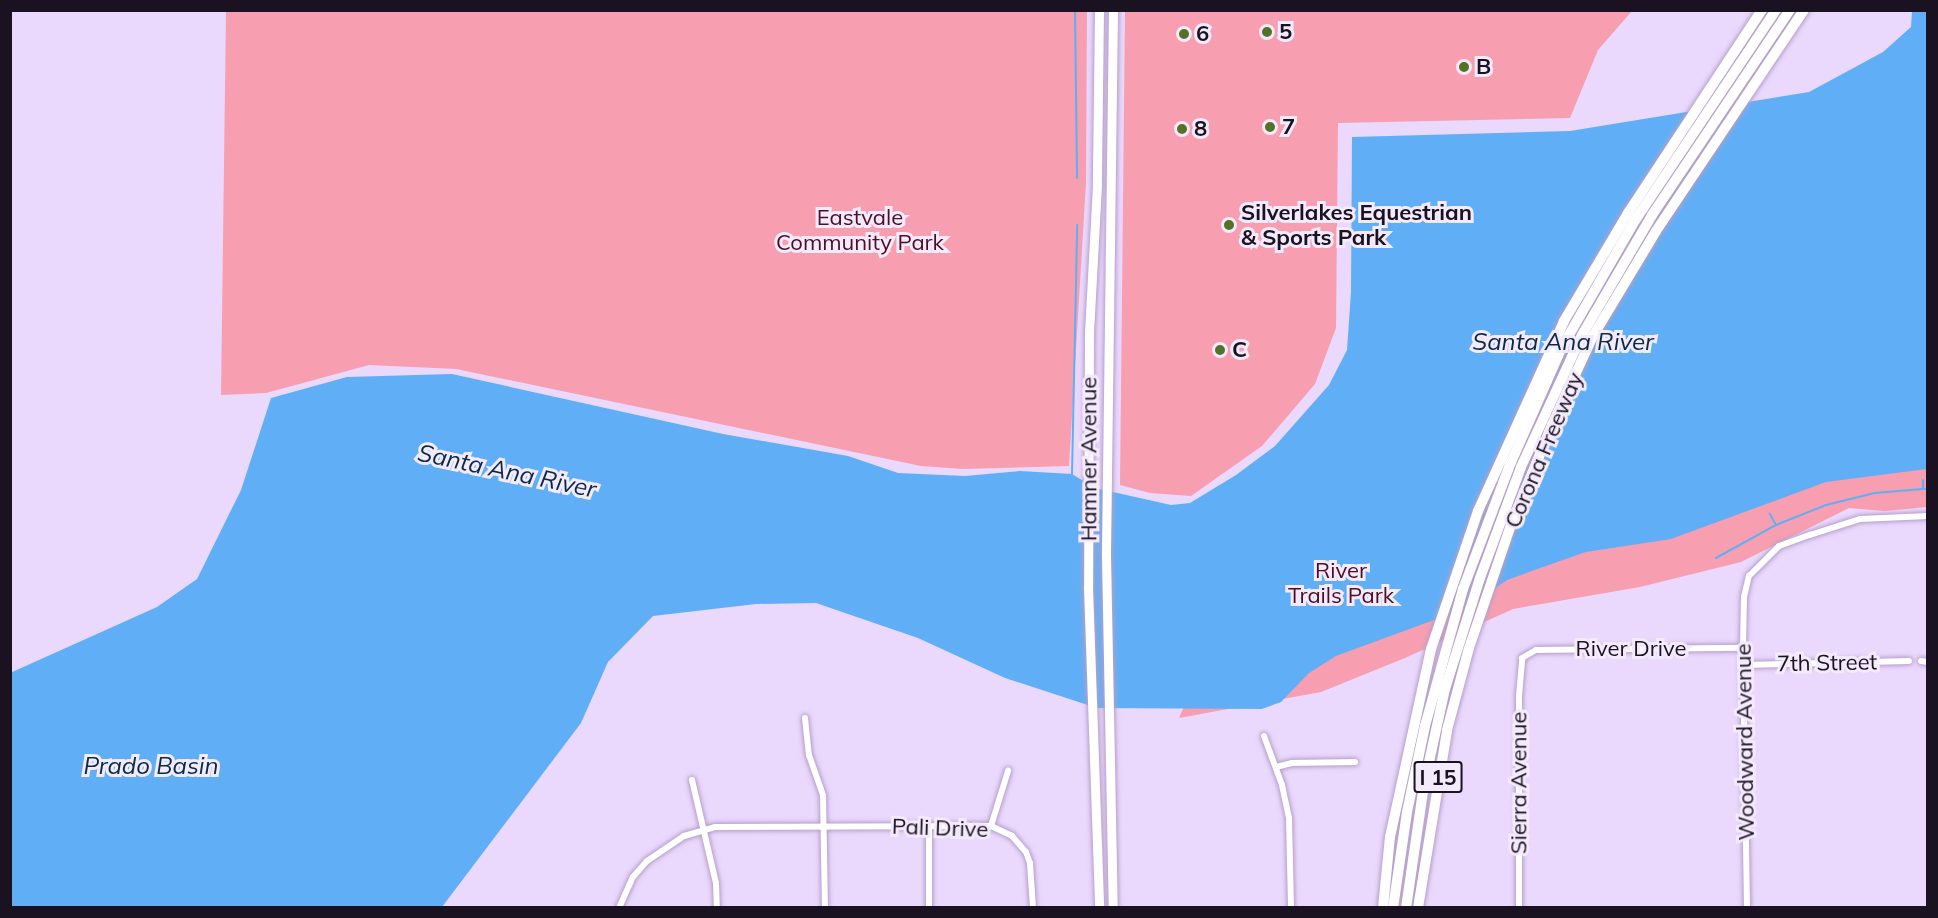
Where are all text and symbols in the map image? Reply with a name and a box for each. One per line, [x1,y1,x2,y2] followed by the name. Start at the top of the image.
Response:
[1279,19,1292,45] place label: 5
[1196,21,1209,47] place label: 6
[1260,25,1274,39] marker: 5
[1177,27,1191,41] marker: 6
[1476,54,1491,80] place label: B
[1457,60,1471,74] marker: B
[1282,114,1295,140] place label: 7
[1194,116,1207,142] place label: 8
[1263,120,1277,134] marker: 7
[1175,122,1189,136] marker: 8
[1241,199,1472,250] place label: Silverlakes Equestrian & Sports Park
[776,204,944,255] park label: Eastvale Community Park
[1222,218,1236,232] marker: Silverlakes Equestrian & Sports Park
[1472,328,1654,356] water label: Santa Ana River
[1232,337,1247,363] place label: C
[1213,343,1227,357] marker: C
[1499,368,1589,532] street label: Corona Freeway
[1076,377,1102,541] street label: Hamner Avenue
[415,438,599,504] water label: Santa Ana River
[1288,557,1394,608] park label: River Trails Park
[1576,636,1686,662] street label: River Drive
[1730,643,1760,841] street label: Woodward Avenue
[1777,649,1877,677] street label: 7th Street
[1506,712,1532,854] street label: Sierra Avenue
[83,752,219,780] water label: Prado Basin
[1412,759,1464,795] road number: I 15
[891,813,989,843] street label: Pali Drive

